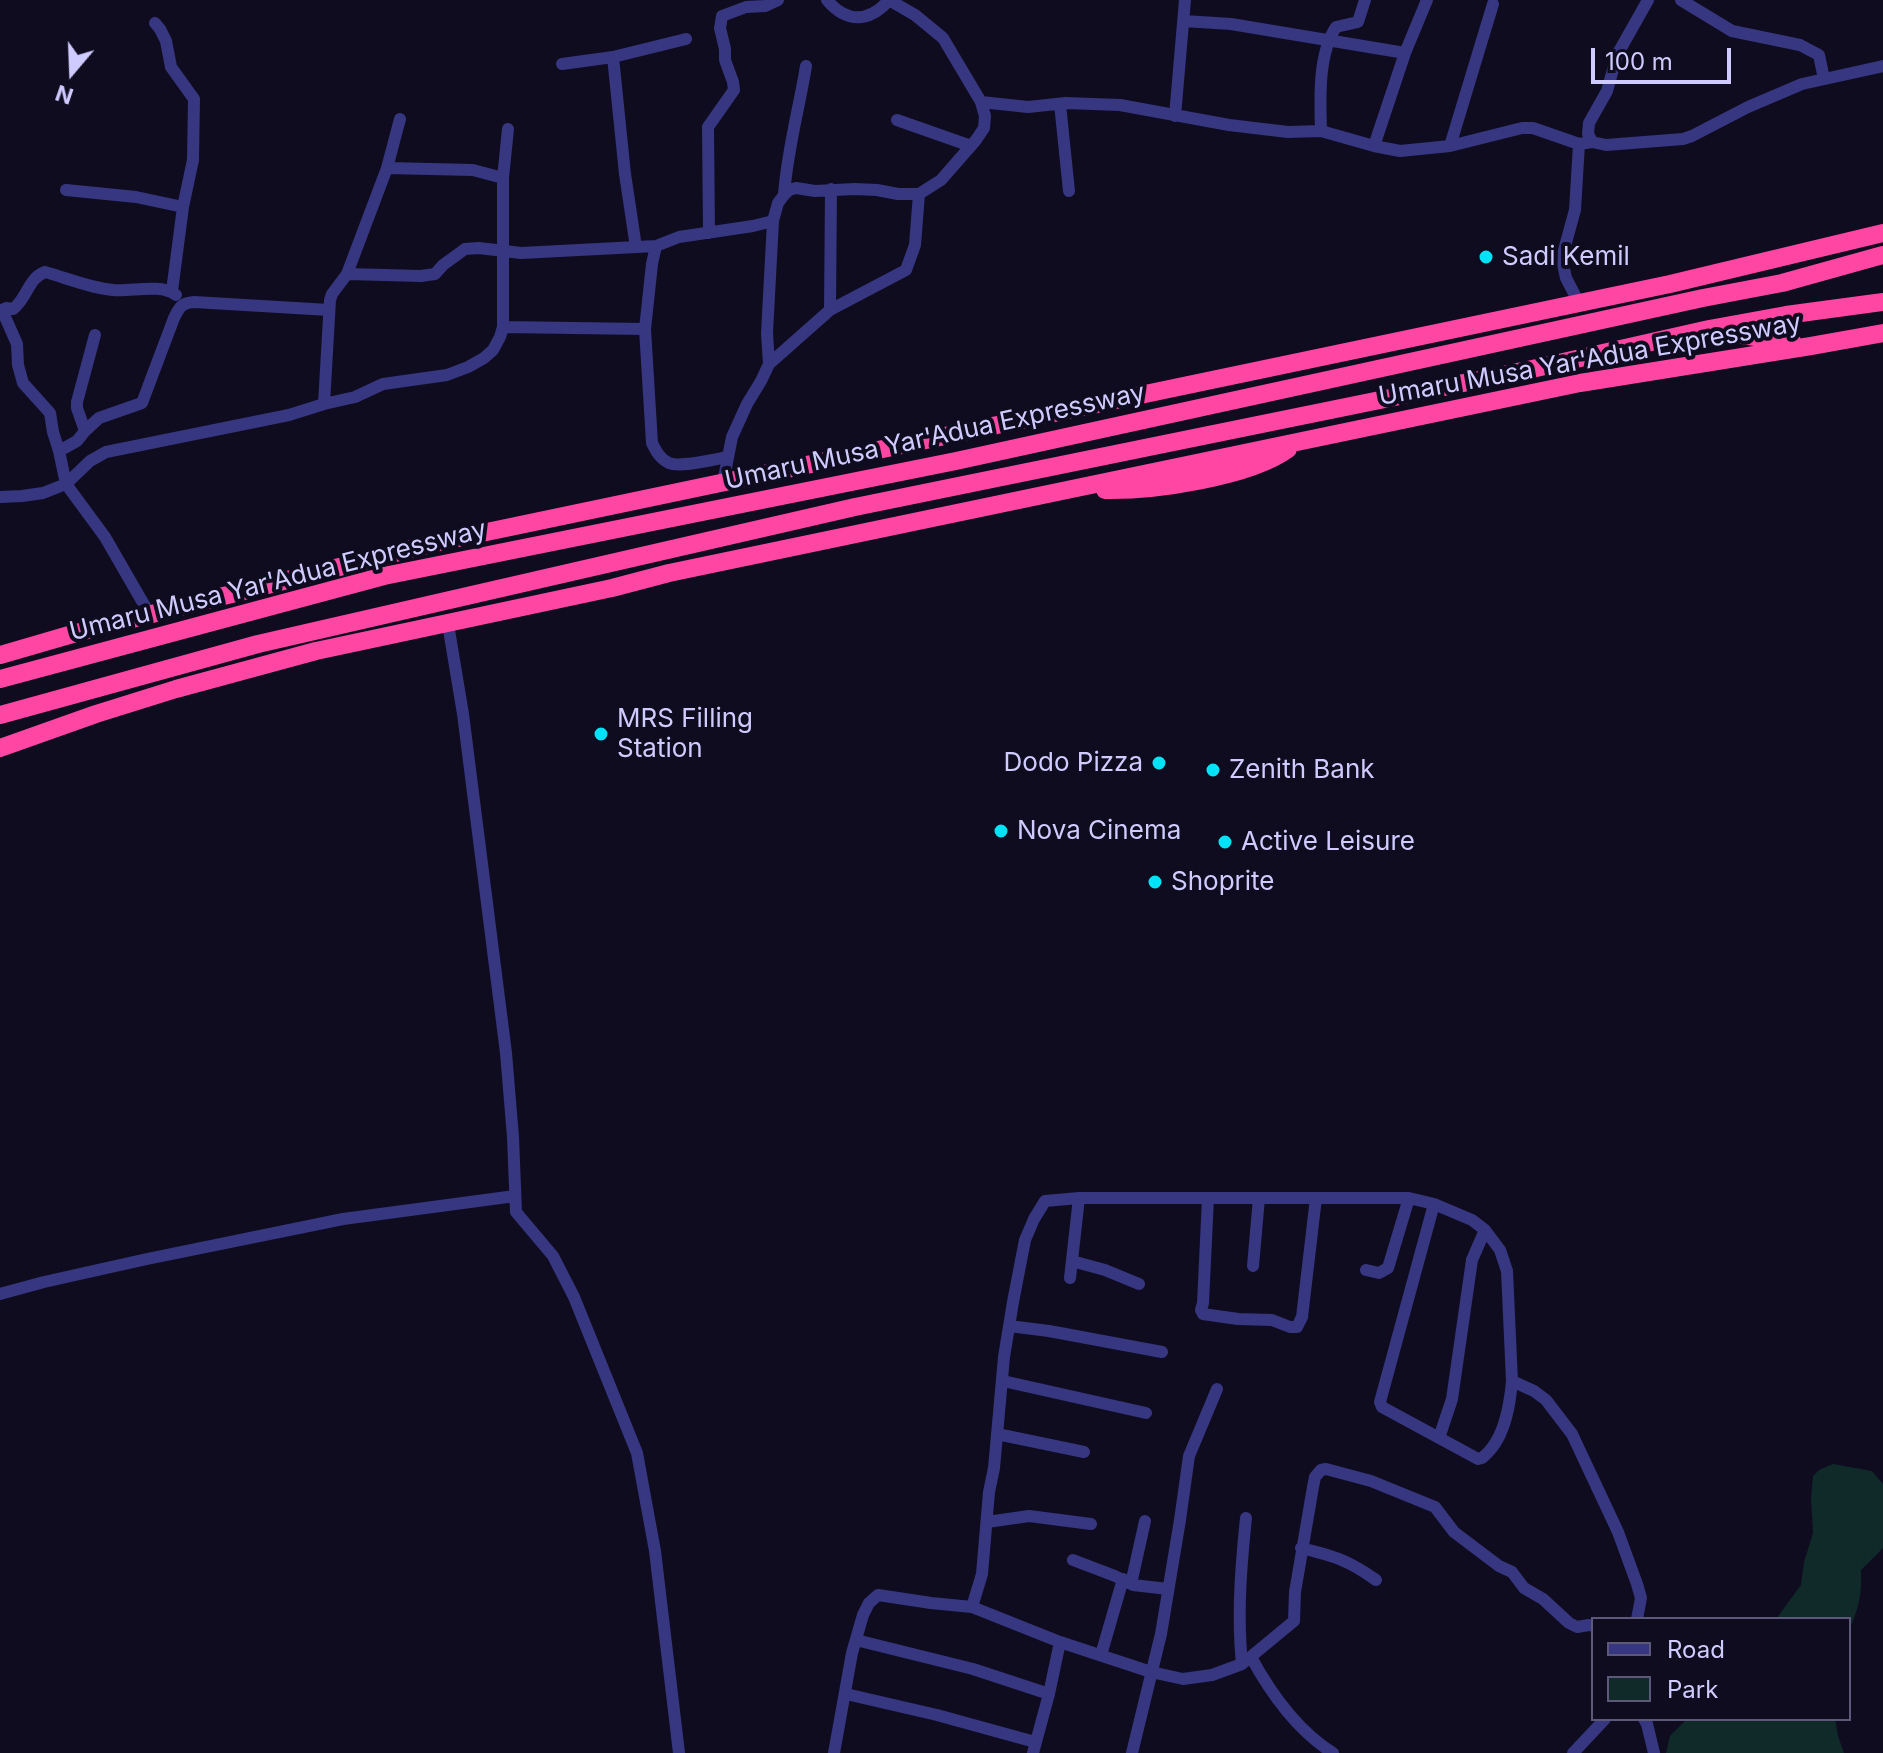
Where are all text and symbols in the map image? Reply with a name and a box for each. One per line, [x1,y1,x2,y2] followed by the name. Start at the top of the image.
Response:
[32,32,112,112] north arrow
[1595,32,1735,82] scale bar
[1605,47,1673,76] text: 100 m
[52,80,76,110] text: N
[1502,241,1630,273] place label: Sadi Kemil
[1477,248,1495,266] marker: Sadi Kemil
[1376,307,1804,413] street label: Umaru Musa Yar'Adua Expressway
[722,377,1148,497] street label: Umaru Musa Yar'Adua Expressway
[66,514,490,648] street label: Umaru Musa Yar'Adua Expressway
[617,703,753,764] place label: MRS Filling Station
[592,725,610,743] marker: MRS Filling Station
[1004,747,1143,779] place label: Dodo Pizza
[1150,754,1168,772] marker: Dodo Pizza
[1229,754,1375,786] place label: Zenith Bank
[1204,761,1222,779] marker: Zenith Bank
[1017,815,1181,847] place label: Nova Cinema
[992,822,1010,840] marker: Nova Cinema
[1241,826,1415,858] place label: Active Leisure
[1216,833,1234,851] marker: Active Leisure
[1171,866,1274,898] place label: Shoprite
[1146,873,1164,891] marker: Shoprite
[1591,1617,1851,1721] legend
[1667,1635,1725,1664] text: Road
[1667,1675,1718,1704] text: Park

